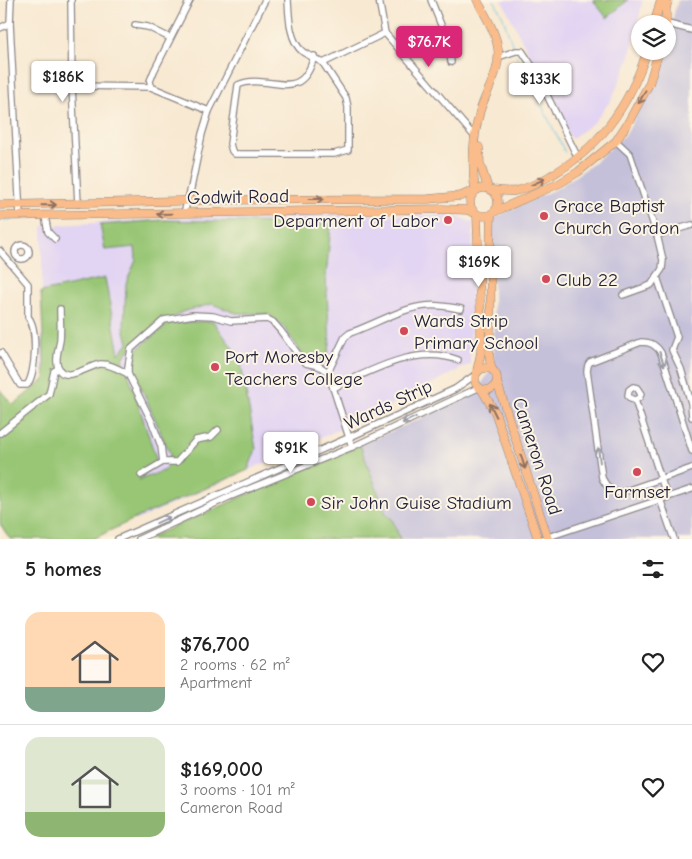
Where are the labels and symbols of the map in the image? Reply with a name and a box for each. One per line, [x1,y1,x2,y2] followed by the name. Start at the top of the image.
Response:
[388,26,470,68] pin: $76.7K
[28,61,98,103] pin: $186K
[505,62,575,105] pin: $133K
[637,89,646,104] one-way arrow
[530,176,545,186] one-way arrow
[187,185,289,209] street label: Godwit Road
[308,195,324,204] one-way arrow
[554,195,679,239] place label: Grace Baptist Church Gordon
[40,200,56,210] one-way arrow
[157,209,173,218] one-way arrow
[273,210,438,232] place label: Deparment of Labor
[538,210,550,222] marker: Grace Baptist Church Gordon
[442,214,454,226] marker: Deparment of Labor
[444,246,514,288] pin: $169K
[556,269,618,291] place label: Club 22
[540,273,552,285] marker: Club 22
[414,310,539,354] place label: Wards Strip Primary School
[398,325,410,337] marker: Wards Strip Primary School
[225,346,363,390] place label: Port Moresby Teachers College
[658,350,667,366] one-way arrow
[209,361,221,373] marker: Port Moresby Teachers College
[341,375,436,435] street label: Wards Strip
[508,395,566,518] street label: Cameron Road
[488,403,498,418] one-way arrow
[402,416,417,425] one-way arrow
[261,432,321,474] pin: $91K
[594,448,604,464] one-way arrow
[518,454,528,470] one-way arrow
[631,466,643,478] marker: Farmset
[604,481,670,503] place label: Farmset
[321,492,512,514] place label: Sir John Guise Stadium
[305,496,317,508] marker: Sir John Guise Stadium
[155,514,170,524] one-way arrow

